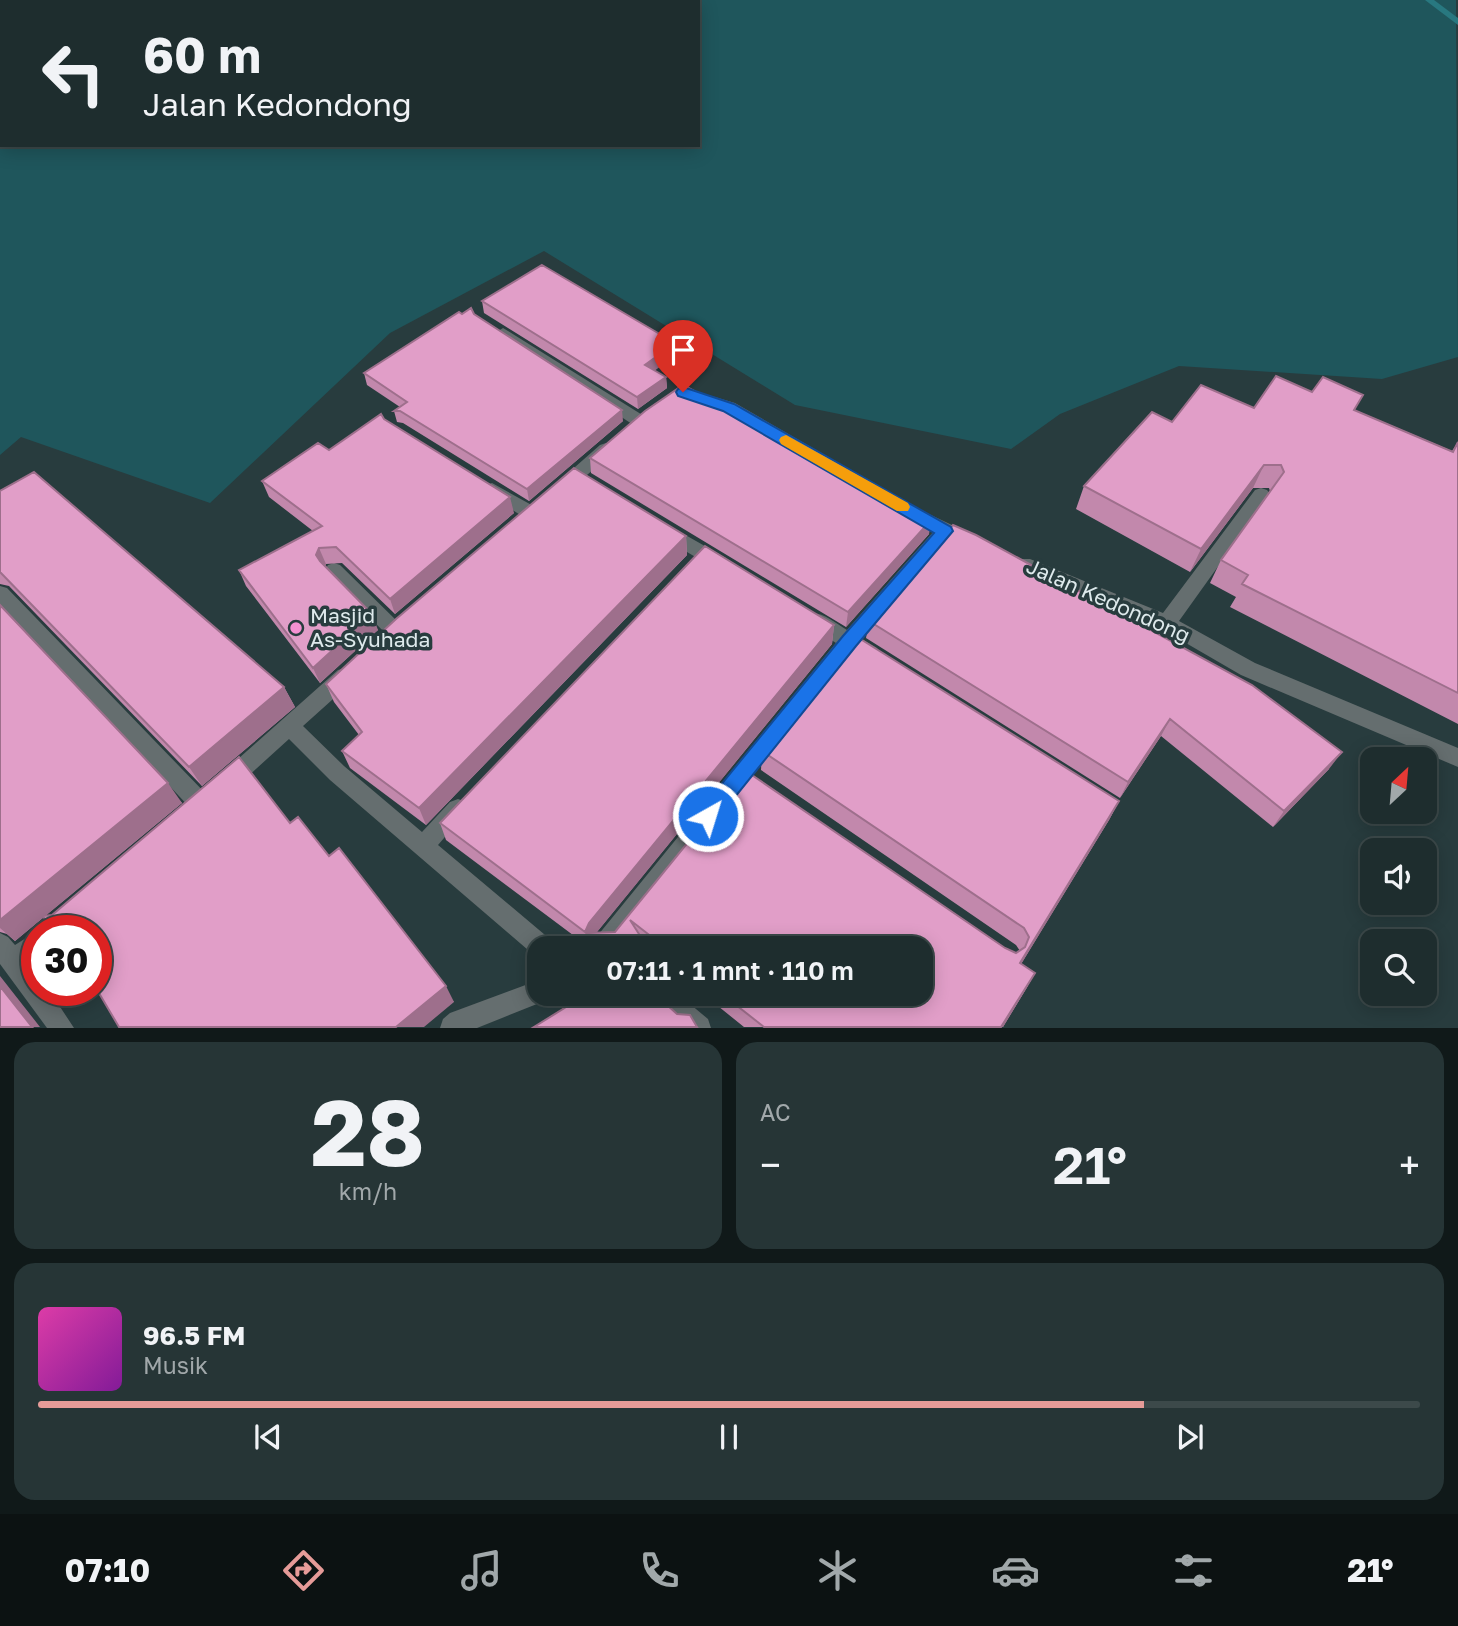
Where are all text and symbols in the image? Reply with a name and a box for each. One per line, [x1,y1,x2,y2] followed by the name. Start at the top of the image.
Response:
[143,25,261,84] text: 60 m
[28,28,119,119] icon: left
[143,85,412,123] text: Jalan Kedondong
[653,320,713,392] pin
[664,331,702,369] icon: arrive
[1023,552,1194,648] street label: Jalan Kedondong
[310,602,430,652] place label: Masjid As-Syuhada
[288,620,304,636] marker: Masjid As-Syuhada
[1360,747,1437,824] north arrow
[1360,747,1437,1006] map controls
[671,779,745,853] position arrow
[1360,838,1437,915] button: sound
[21,915,112,1006] speed limit sign: 30
[1360,929,1437,1006] button: search
[606,955,854,986] text: 07:11 · 1 mnt · 110 m
[311,1077,425,1186] text: 28
[760,1098,791,1126] text: AC
[1053,1133,1127,1195] text: 21°
[760,1142,781,1187] text: −
[1399,1142,1420,1187] text: +
[339,1177,397,1205] text: km/h
[143,1320,245,1351] text: 96.5 FM
[143,1351,208,1379] text: Musik
[249,1418,287,1456] icon: previous
[710,1418,748,1456] icon: pause
[1171,1418,1209,1456] icon: next
[279,1546,328,1595] icon: directions
[457,1546,506,1595] icon: music
[635,1546,684,1595] icon: phone
[813,1546,862,1595] icon: climate
[991,1546,1040,1595] icon: car
[1169,1546,1218,1595] icon: filters
[64,1551,150,1589] text: 07:10
[1347,1551,1393,1589] text: 21°

